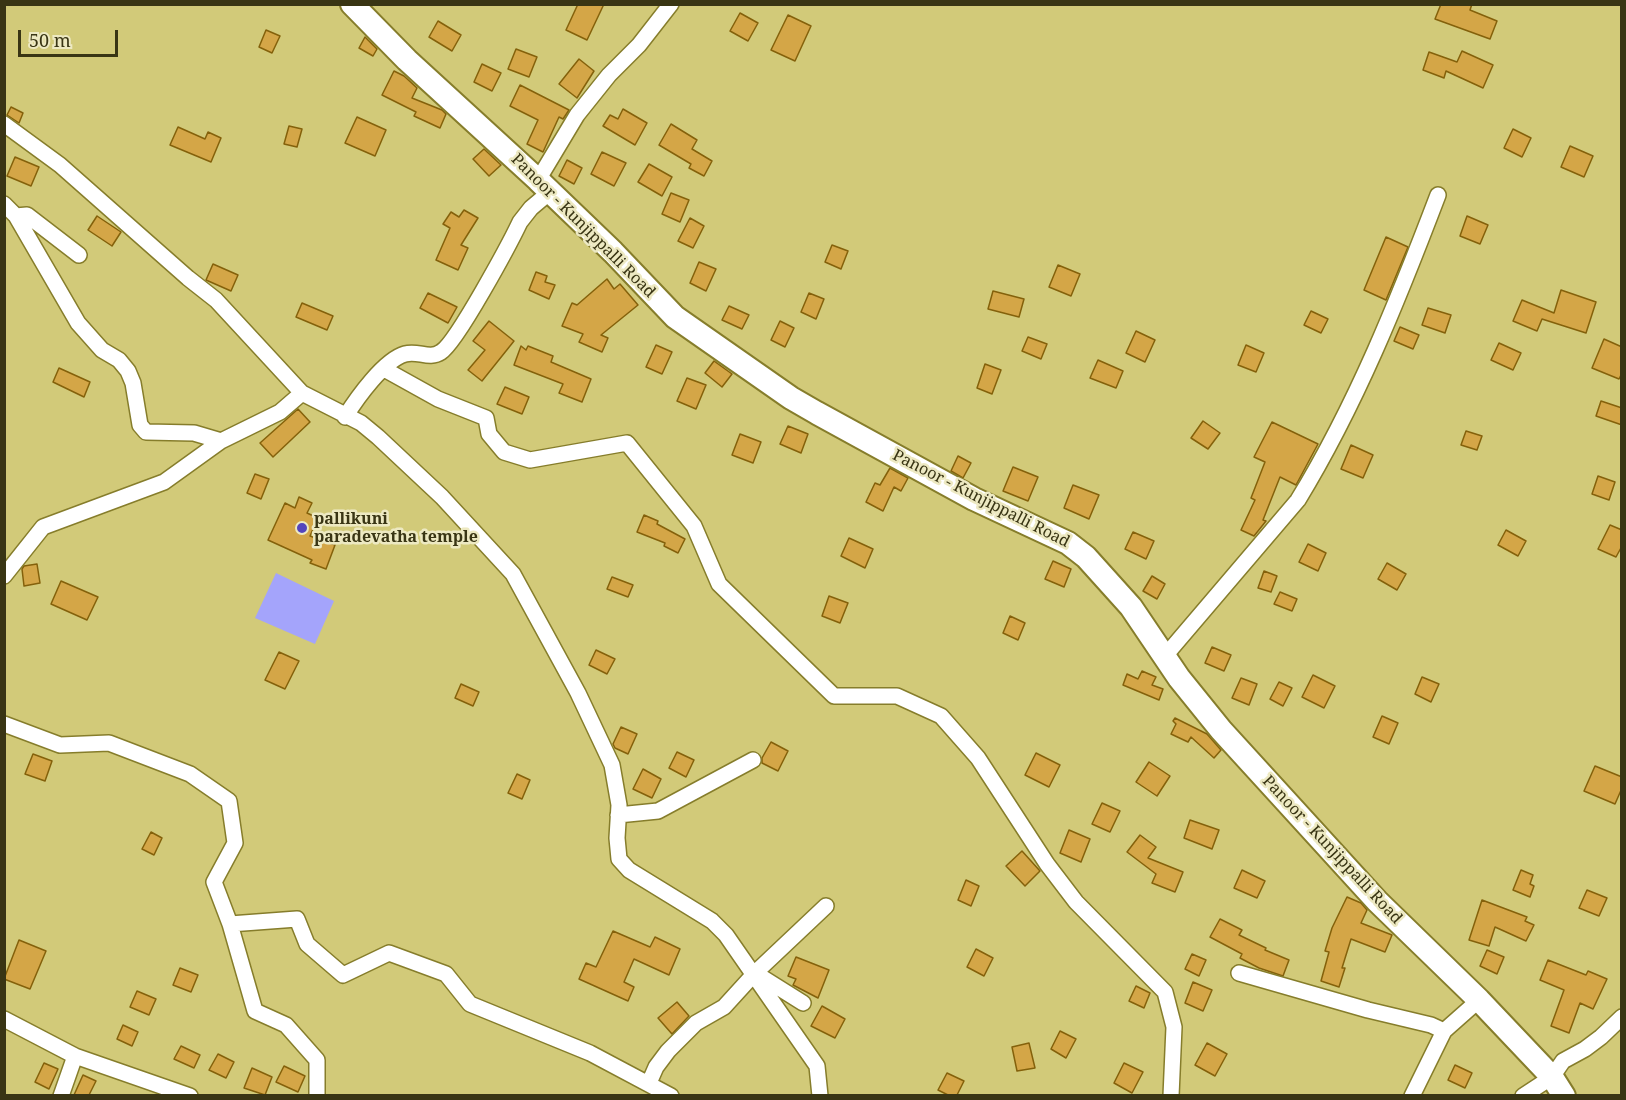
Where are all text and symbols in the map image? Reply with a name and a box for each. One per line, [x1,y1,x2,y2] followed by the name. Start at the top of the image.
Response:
[21,18,122,56] scale bar
[29,28,71,52] text: 50 m
[507,150,659,302] street label: Panoor - Kunjippalli Road
[889,446,1073,552] street label: Panoor - Kunjippalli Road
[314,509,478,547] place label: pallikuni paradevatha temple
[295,521,309,535] marker: pallikuni paradevatha temple
[1258,772,1406,928] street label: Panoor - Kunjippalli Road

